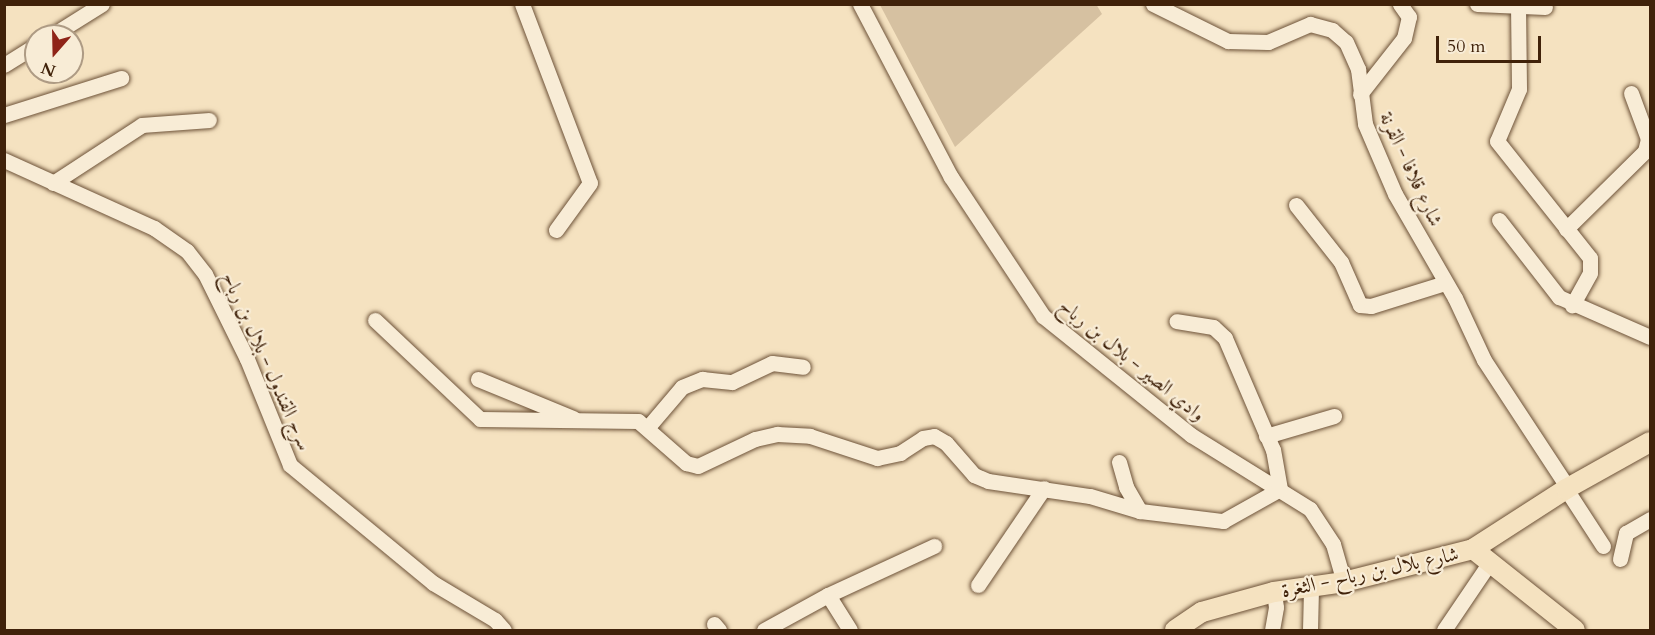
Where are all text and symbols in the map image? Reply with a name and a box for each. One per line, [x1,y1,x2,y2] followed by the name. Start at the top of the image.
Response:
[24,24,84,84] north arrow
[1439,24,1544,62] scale bar
[1447,34,1486,59] text: 50 m
[38,56,59,82] text: N
[1374,108,1448,230] street label: شارع قلافا - القرنة
[217,268,317,454] street label: سرج القندول - بلال بن رباح
[1054,294,1210,426] street label: وادي الصير - بلال بن رباح
[1279,541,1461,603] street label: شارع بلال بن رباح - الثغرة

